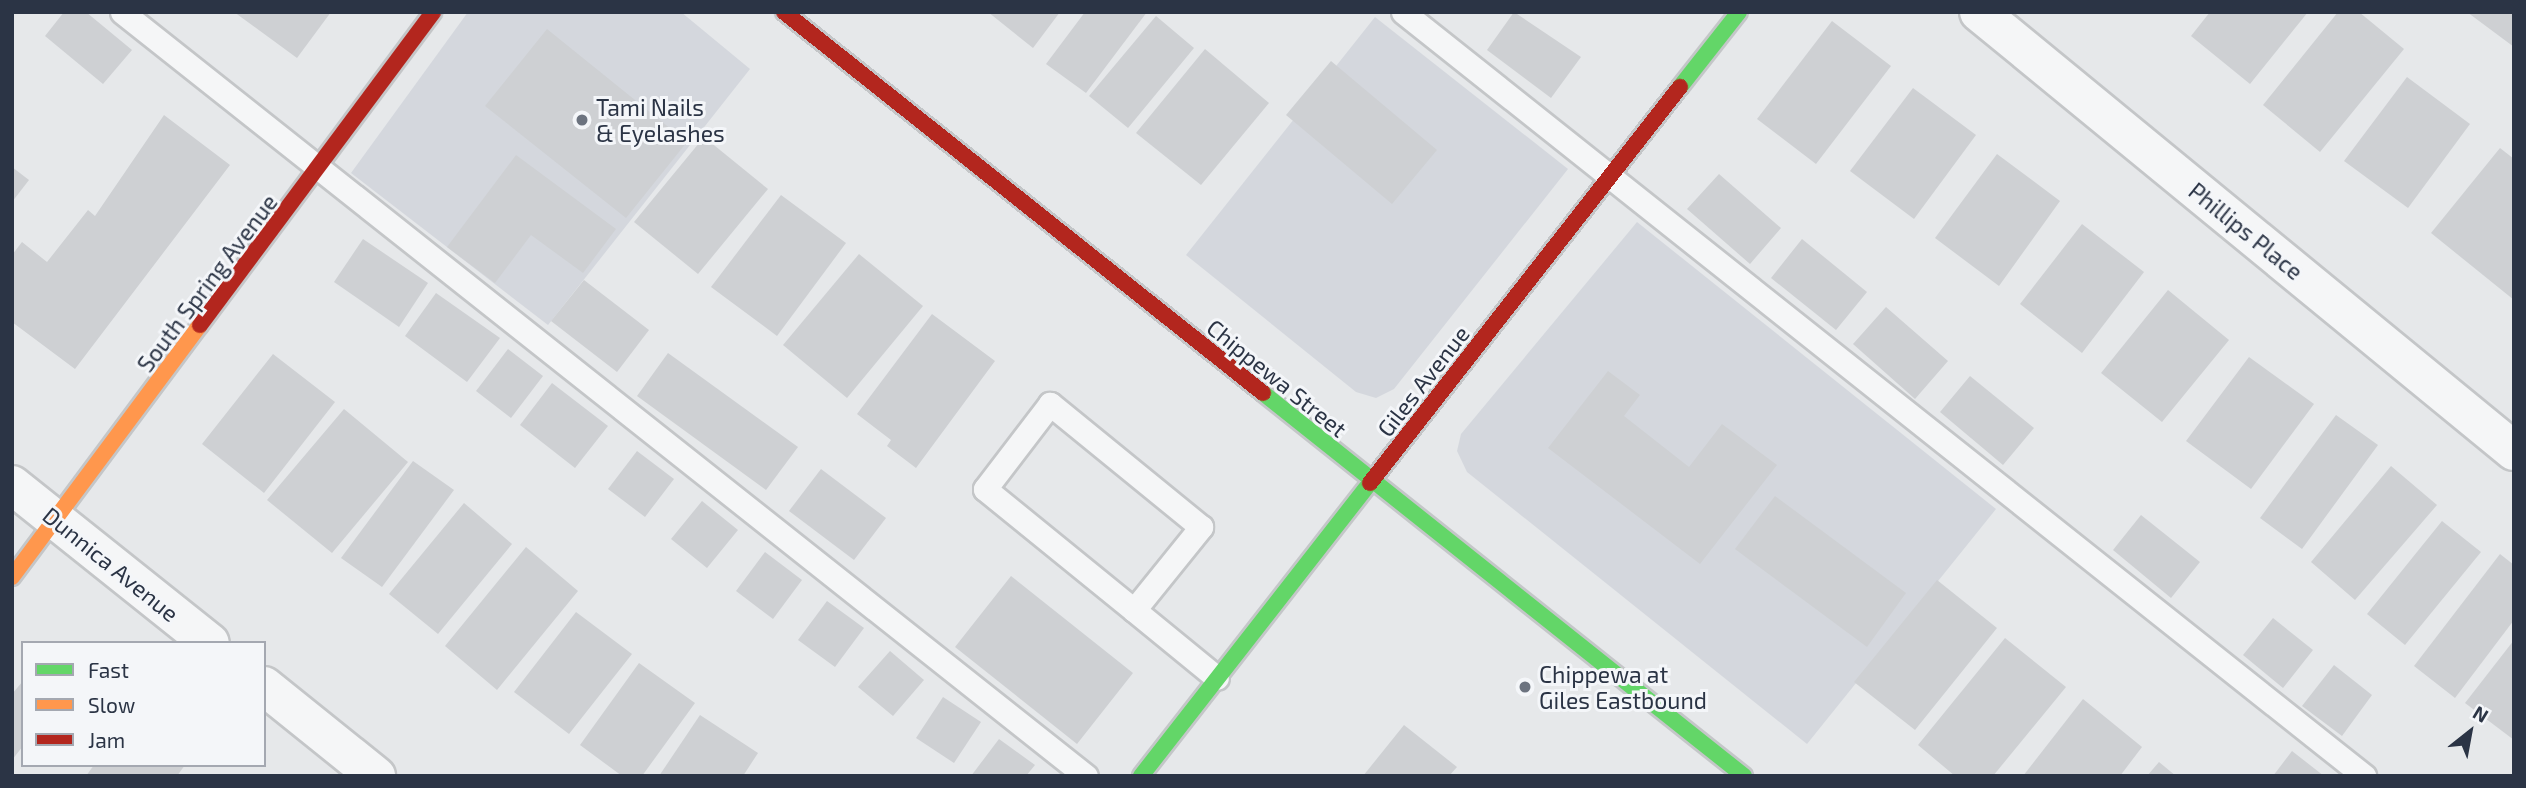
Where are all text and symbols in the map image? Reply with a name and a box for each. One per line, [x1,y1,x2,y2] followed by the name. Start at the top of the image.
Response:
[596,93,725,147] place label: Tami Nails & Eyelashes
[574,112,590,128] marker: Tami Nails & Eyelashes
[2183,177,2309,285] street label: Phillips Place
[131,188,283,378] street label: South Spring Avenue
[1202,313,1352,443] street label: Chippewa Street
[1371,320,1475,442] street label: Giles Avenue
[37,501,185,627] street label: Dunnica Avenue
[21,641,266,767] legend
[88,657,129,682] text: Fast
[1539,660,1707,714] place label: Chippewa at Giles Eastbound
[1517,679,1533,695] marker: Chippewa at Giles Eastbound
[88,692,135,717] text: Slow
[2435,697,2505,767] north arrow
[2469,700,2493,727] text: N
[88,727,125,752] text: Jam

